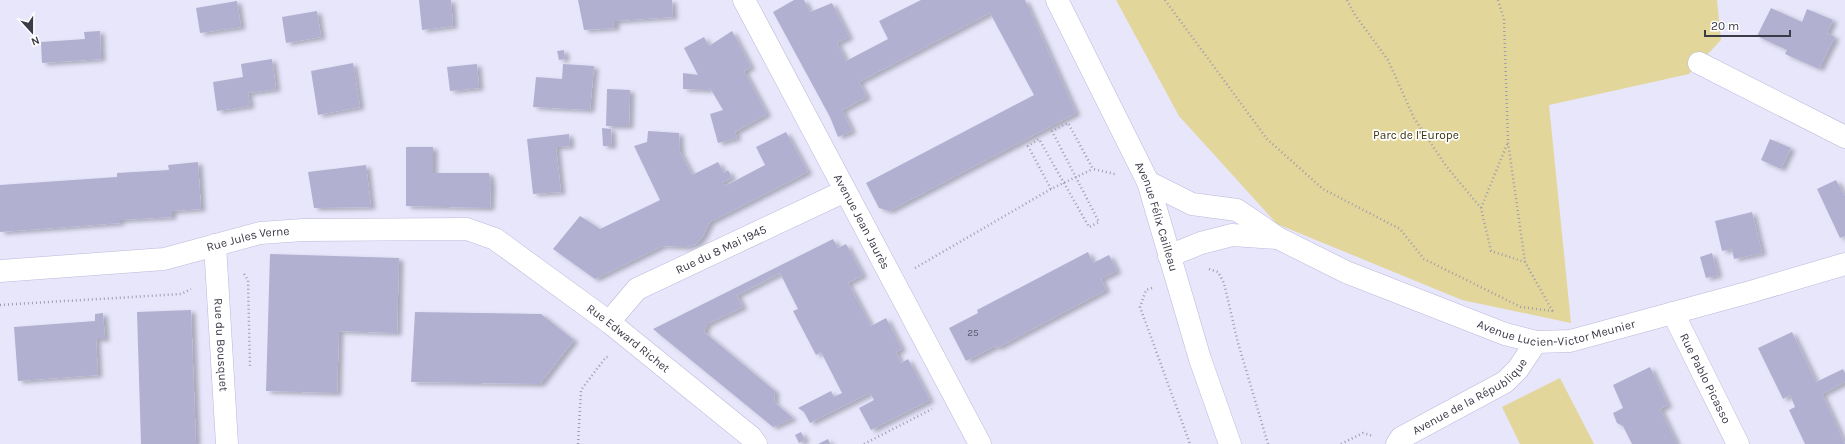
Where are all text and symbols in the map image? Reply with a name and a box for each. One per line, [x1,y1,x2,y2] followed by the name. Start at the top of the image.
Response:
[12,12,52,52] north arrow
[1705,12,1790,38] scale bar
[1711,19,1739,33] text: 20 m
[29,33,41,48] text: N
[1373,128,1459,142] park label: Parc de l'Europe
[1132,159,1181,273] street label: Avenue Félix Cailleau
[831,172,893,272] street label: Avenue Jean Jaurès
[673,222,769,277] street label: Rue du 8 Mai 1945
[205,224,290,254] street label: Rue Jules Verne
[211,298,231,392] street label: Rue du Bousquet
[584,301,673,376] street label: Rue Edward Richet
[1476,315,1638,329] street label: Avenue Lucien-Victor Meunier
[1475,316,1637,349] text: Avenue Lucien-Victor Meunier
[967,327,979,339] house number: 25
[1677,331,1734,426] street label: Rue Pablo Picasso
[1410,356,1530,438] street label: Avenue de la République

